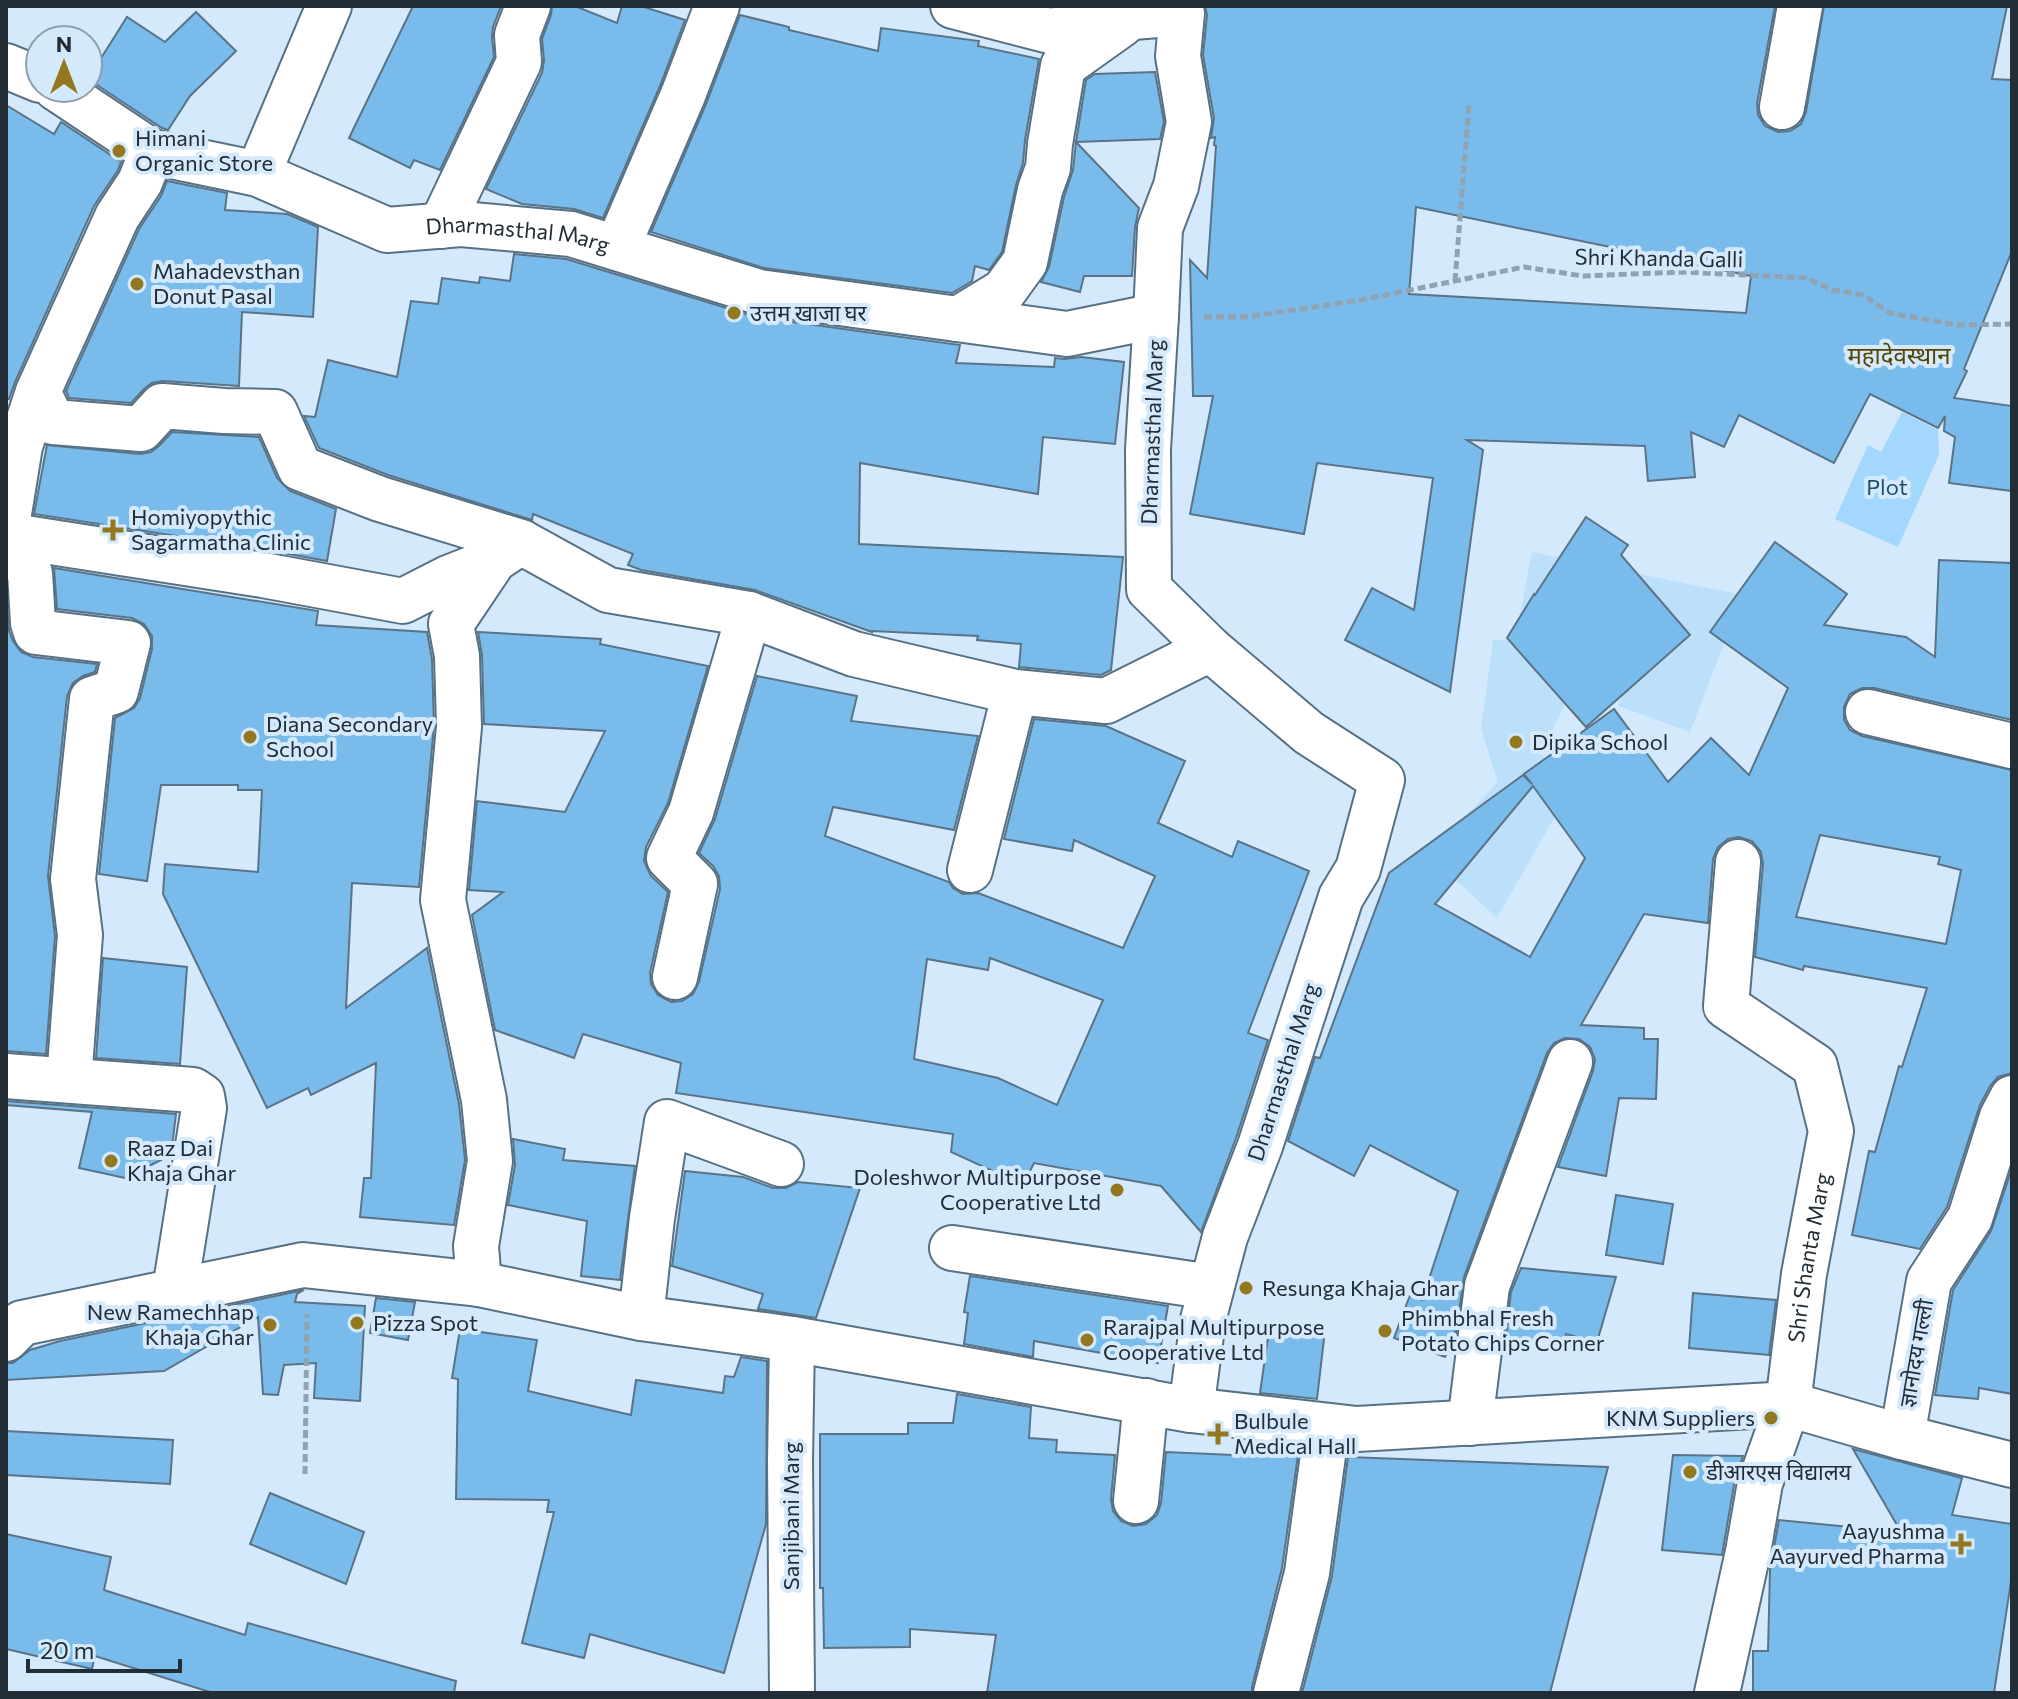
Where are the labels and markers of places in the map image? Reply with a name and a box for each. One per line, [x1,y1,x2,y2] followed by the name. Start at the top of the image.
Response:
[135,124,273,176] place label: Himani Organic Store
[110,142,128,160] marker: Himani Organic Store
[153,257,300,309] place label: Mahadevsthan Donut Pasal
[128,275,146,293] marker: Mahadevsthan Donut Pasal
[750,299,868,326] place label: उत्तम खाजा घर
[725,304,743,322] marker: उत्तम खाजा घर
[131,503,311,555] place label: Homiyopythic Sagarmatha Clinic
[102,519,124,541] marker: Homiyopythic Sagarmatha Clinic
[266,710,433,762] place label: Diana Secondary School
[241,728,259,746] marker: Diana Secondary School
[1532,728,1668,755] place label: Dipika School
[1507,733,1525,751] marker: Dipika School
[127,1134,236,1186] place label: Raaz Dai Khaja Ghar
[102,1152,120,1170] marker: Raaz Dai Khaja Ghar
[854,1163,1101,1215] place label: Doleshwor Multipurpose Cooperative Ltd
[1108,1181,1126,1199] marker: Doleshwor Multipurpose Cooperative Ltd
[1262,1274,1459,1301] place label: Resunga Khaja Ghar
[1237,1279,1255,1297] marker: Resunga Khaja Ghar
[87,1298,254,1350] place label: New Ramechhap Khaja Ghar
[1401,1304,1605,1356] place label: Phimbhal Fresh Potato Chips Corner
[373,1309,478,1336] place label: Pizza Spot
[1103,1313,1324,1365] place label: Rarajpal Multipurpose Cooperative Ltd
[348,1314,366,1332] marker: Pizza Spot
[261,1316,279,1334] marker: New Ramechhap Khaja Ghar
[1376,1322,1394,1340] marker: Phimbhal Fresh Potato Chips Corner
[1078,1331,1096,1349] marker: Rarajpal Multipurpose Cooperative Ltd
[1606,1404,1755,1431] place label: KNM Suppliers
[1234,1407,1356,1459] place label: Bulbule Medical Hall
[1762,1409,1780,1427] marker: KNM Suppliers
[1209,1425,1227,1443] marker: Bulbule Medical Hall
[1705,1458,1853,1485] place label: डीआरएस विद्यालय
[1681,1463,1699,1481] marker: डीआरएस विद्यालय
[1769,1517,1945,1569] place label: Aayushma Aayurved Pharma
[1952,1535,1970,1553] marker: Aayushma Aayurved Pharma

